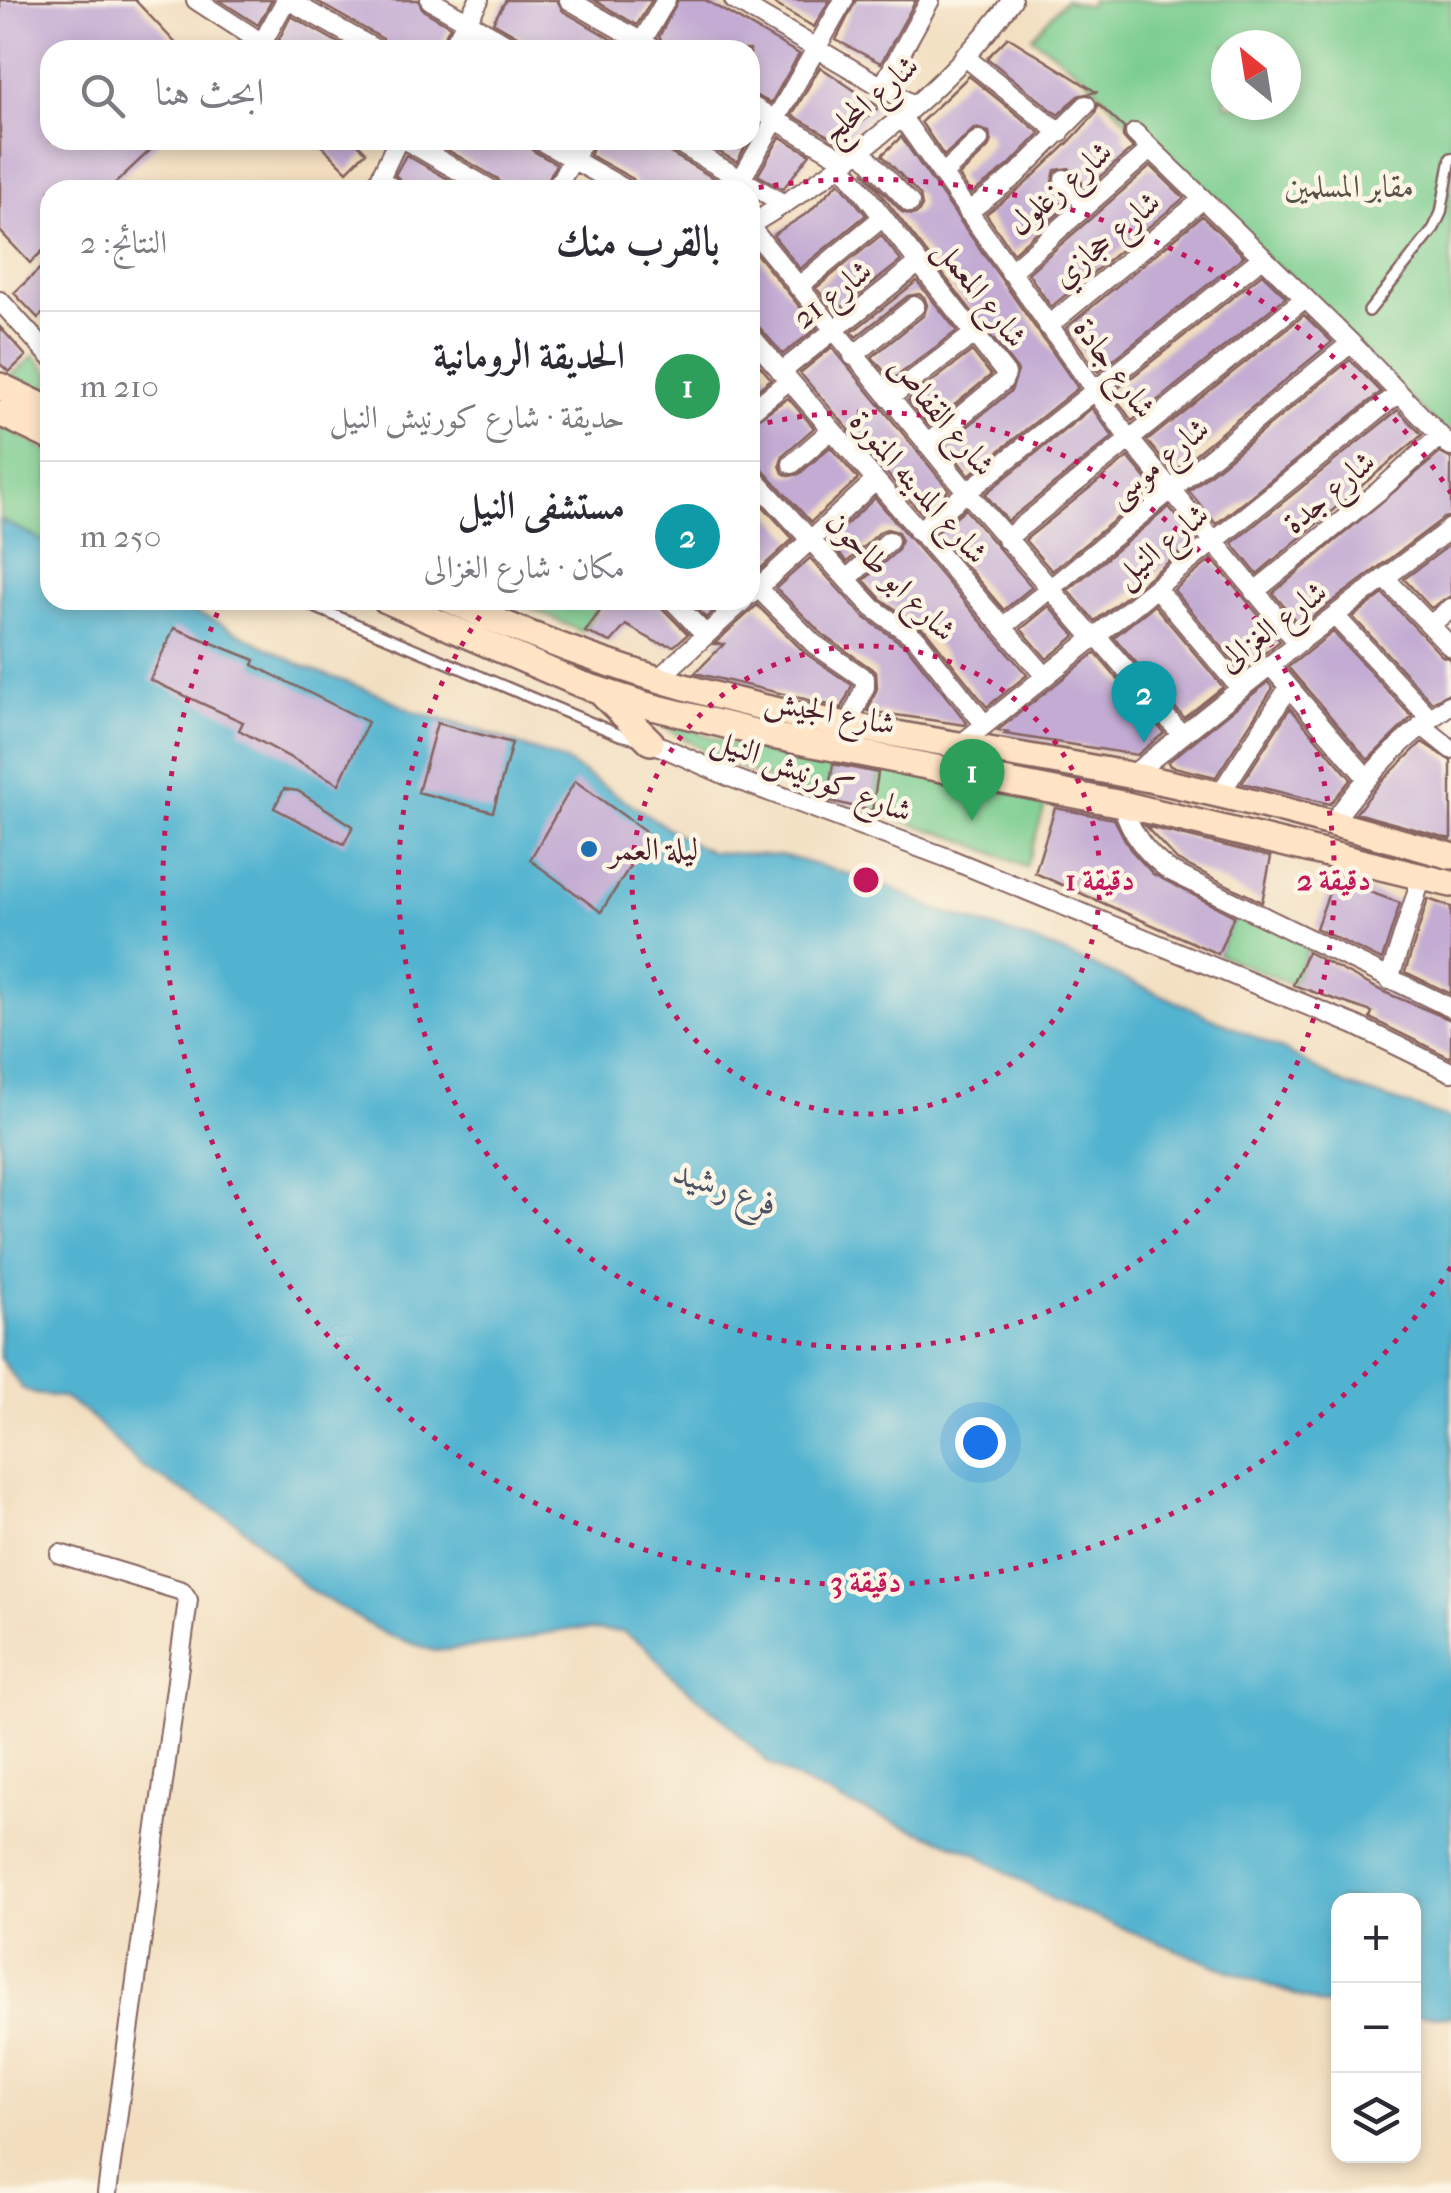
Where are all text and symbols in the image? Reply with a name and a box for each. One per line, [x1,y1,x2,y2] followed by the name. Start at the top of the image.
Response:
[1211,30,1301,120] north arrow
[40,40,760,150] search box
[814,47,932,158] street label: شارع المحلج
[75,68,130,123] icon: search
[155,70,265,115] text: ابحث هنا
[1001,133,1125,249] street label: شارع زغلول
[1284,168,1414,205] park label: مقابر المسلمين
[1044,183,1173,301] street label: شارع حجازي
[556,217,720,266] text: بالقرب منك
[80,224,167,261] text: النتائج: 2
[921,231,1035,360] street label: شارع المعمل
[785,252,884,343] street label: شارع 21
[1060,310,1164,430] street label: شارع جادة
[433,333,625,378] text: الحديقة الرومانية
[875,348,1003,489] street label: شارع القفاص
[80,368,159,405] text: 210 m
[682,368,693,405] text: 1
[329,399,625,436] text: حديقة · شارع كورنيش النيل
[836,403,996,577] street label: شارع المدينه المنورة
[1100,410,1221,520] street label: شارع موسى
[1275,443,1388,547] street label: شارع جدة
[457,483,625,528] text: مستشفى النيل
[1106,496,1221,601] street label: شارع النيل
[812,503,964,655] street label: شارع ابو طاحون
[80,518,161,555] text: 250 m
[679,518,696,555] text: 2
[424,549,625,586] text: مكان · شارع الغزالى
[1210,573,1339,686] street label: شارع الغزالى
[1112,660,1176,743] pin: 2
[760,681,898,751] street label: شارع الجيش
[704,720,917,838] street label: شارع كورنيش النيل
[940,738,1004,821] pin: 1
[606,831,698,870] place label: ليلة العمر
[578,838,600,860] marker: ليلة العمر
[848,862,884,898] centre of rings
[1065,863,1135,898] text: 1 دقيقة
[1297,863,1371,898] text: 2 دقيقة
[666,1151,784,1232] water label: فرع رشيد
[955,1417,1006,1468] your location
[830,1565,902,1600] text: 3 دقيقة
[1331,1893,1421,2163] map controls
[1331,1893,1421,1983] button: +
[1331,1983,1421,2073] button: −
[1331,2073,1421,2163] button: layers

